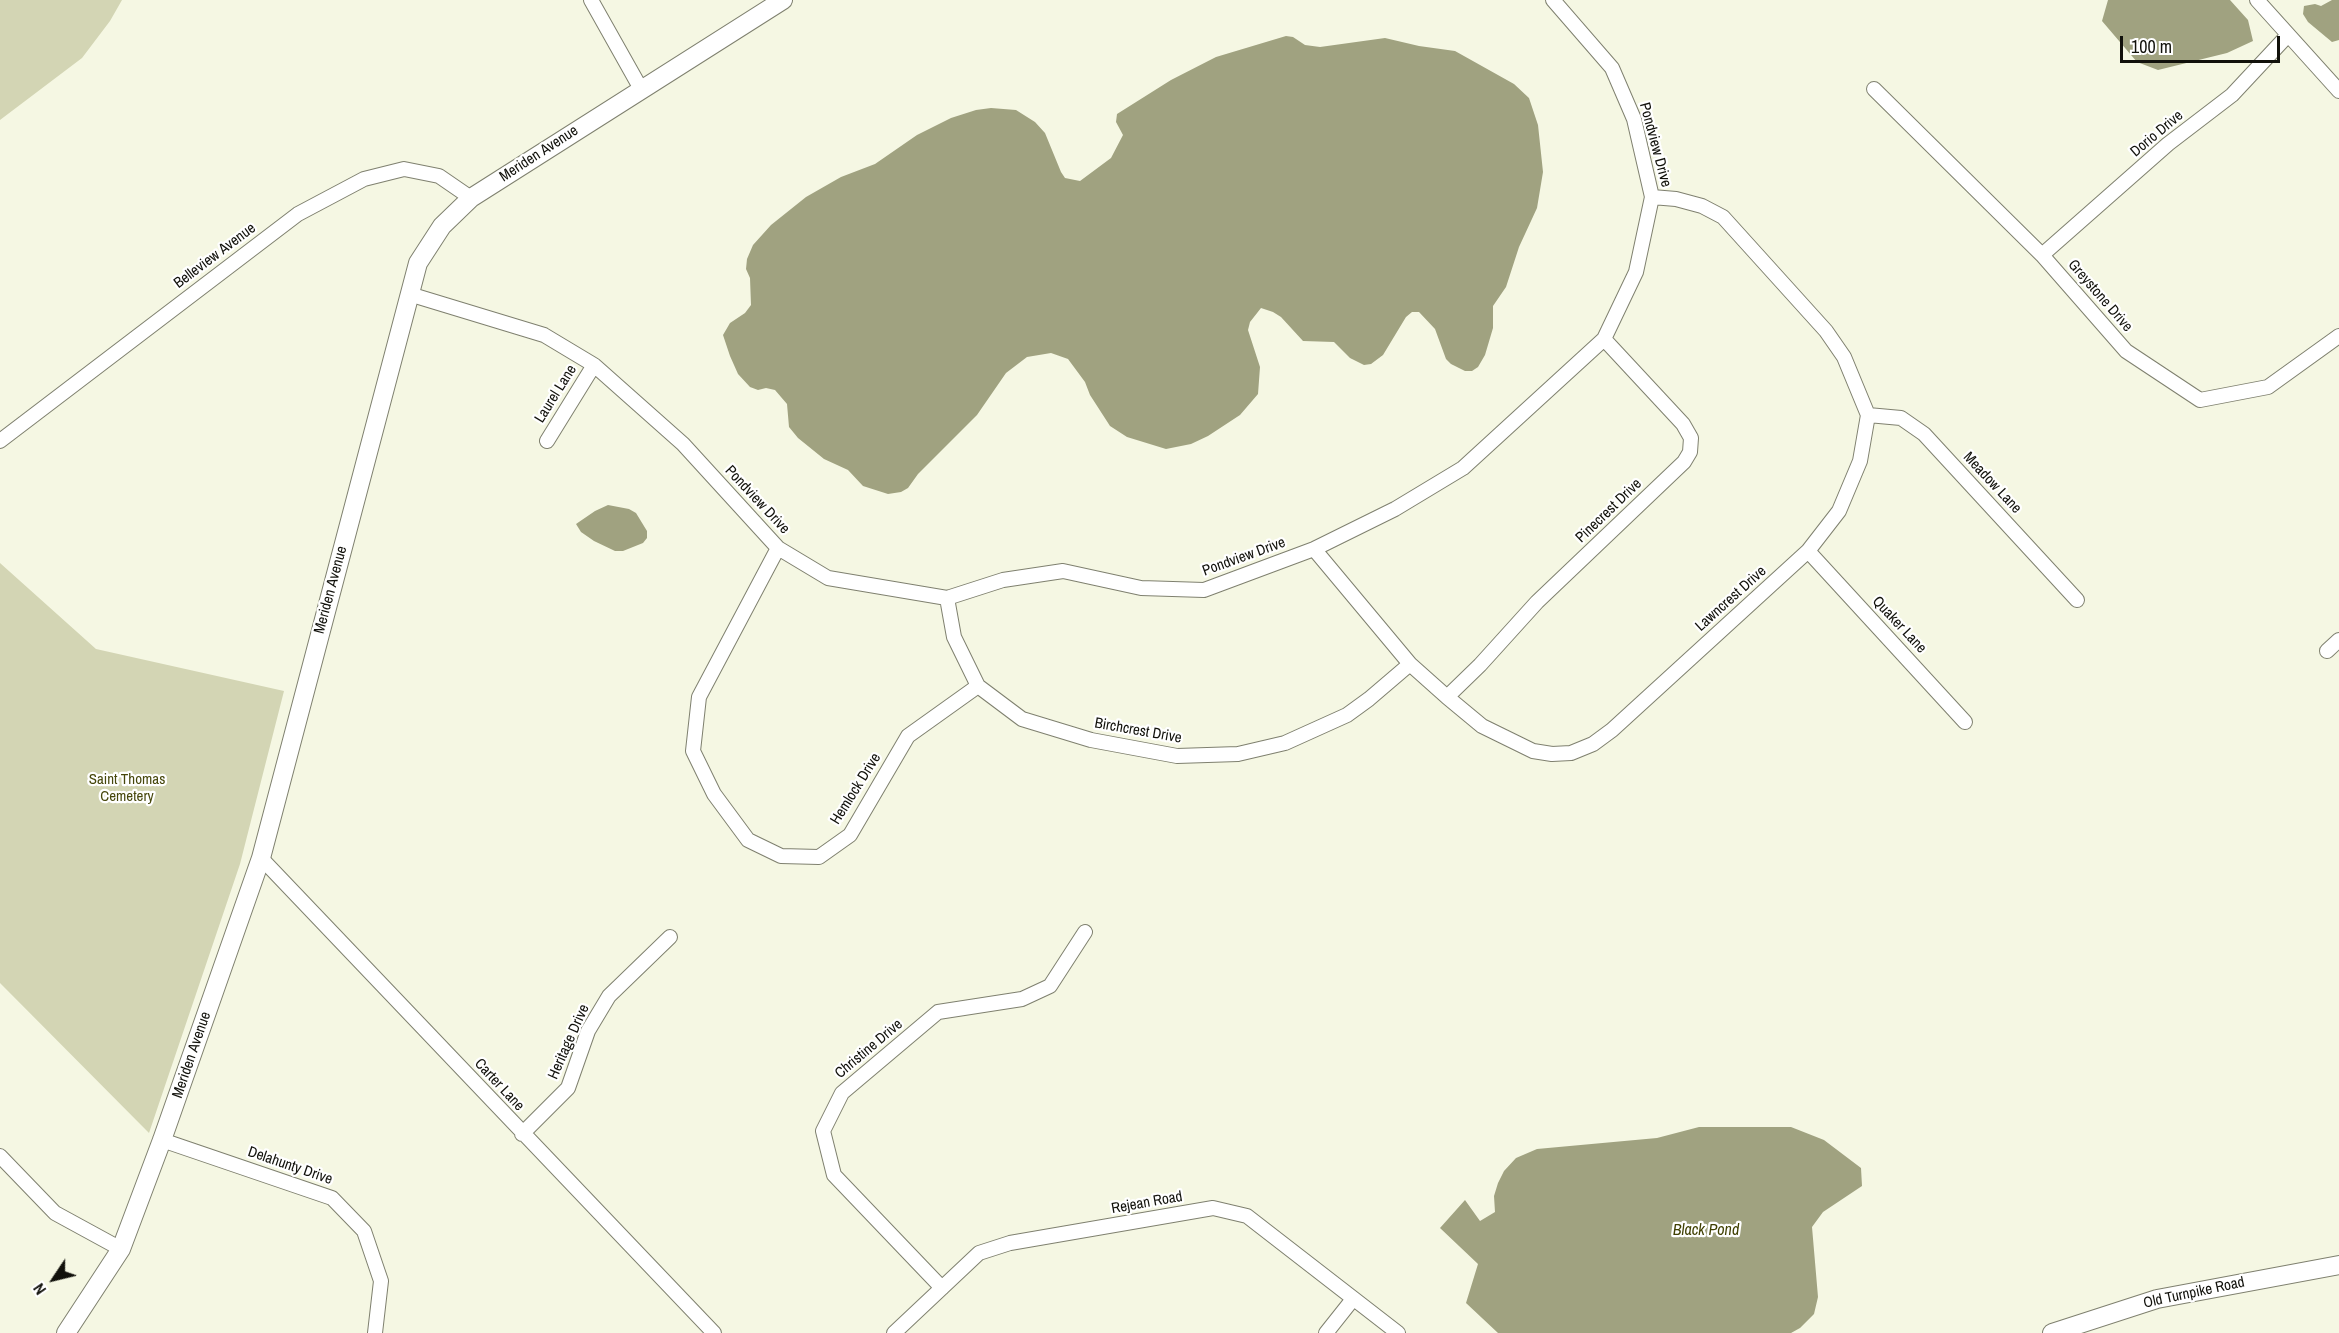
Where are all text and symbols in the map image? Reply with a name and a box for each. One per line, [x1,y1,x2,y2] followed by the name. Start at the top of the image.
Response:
[2123,24,2284,62] scale bar
[2131,34,2172,59] text: 100 m
[1635,101,1675,189] street label: Pondview Drive
[2127,107,2187,161] street label: Dorio Drive
[496,122,582,186] street label: Meriden Avenue
[171,219,259,293] street label: Belleview Avenue
[2064,256,2136,336] street label: Greystone Drive
[531,362,581,426] street label: Laurel Lane
[1959,449,2025,517] street label: Meadow Lane
[721,462,793,538] street label: Pondview Drive
[1572,475,1646,547] street label: Pinecrest Drive
[1200,534,1288,580] street label: Pondview Drive
[311,544,351,636] street label: Meriden Avenue
[1692,563,1770,635] street label: Lawncrest Drive
[1868,593,1930,657] street label: Quaker Lane
[1093,714,1183,748] street label: Birchcrest Drive
[827,750,885,828] street label: Hemlock Drive
[89,771,165,806] park label: Saint Thomas Cemetery
[545,1002,593,1082] street label: Heritage Drive
[169,1010,215,1100] street label: Meriden Avenue
[832,1016,906,1082] street label: Christine Drive
[470,1055,528,1115] street label: Carter Lane
[245,1143,335,1189] street label: Delahunty Drive
[1110,1188,1184,1218] street label: Rejean Road
[1673,1221,1739,1241] water label: Black Pond
[24,1249,84,1309] north arrow
[2142,1274,2246,1312] street label: Old Turnpike Road
[28,1279,51,1300] text: N

